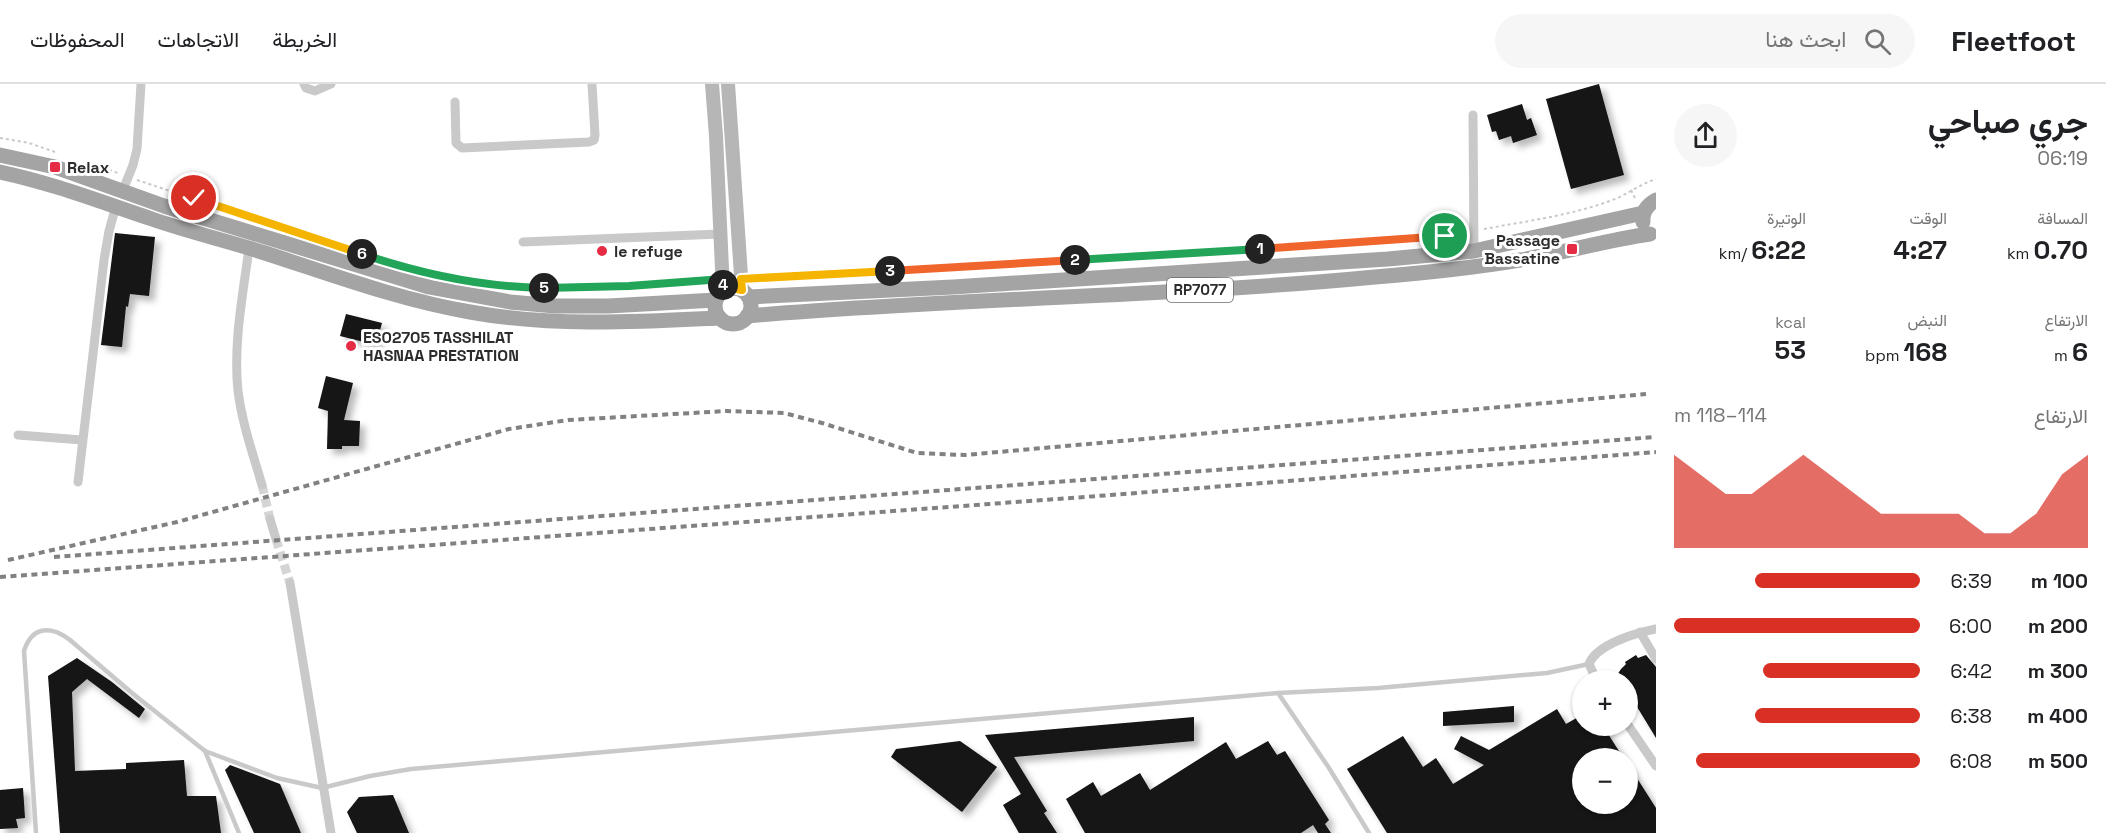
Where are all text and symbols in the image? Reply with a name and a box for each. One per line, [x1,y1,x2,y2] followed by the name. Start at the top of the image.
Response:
[1495,14,1915,68] search box
[1951,23,2076,59] text: Fleetfoot
[1765,25,1846,53] text: ابحث هنا
[1861,25,1894,58] icon: search
[30,26,125,53] text: المحفوظات
[158,26,239,53] text: الاتجاهات
[272,26,337,53] text: الخريطة
[1928,101,2088,143] text: جري صباحي
[1674,104,1737,167] button: share
[2037,145,2088,171] text: 06:19
[67,157,110,178] place label: Relax
[48,160,62,174] marker: Relax
[168,172,219,223] pin
[177,181,210,214] icon: check
[1767,208,1806,229] text: الوتيرة
[1909,208,1947,229] text: الوقت
[2037,208,2088,229] text: المسافة
[1419,210,1470,261] pin
[1428,219,1461,252] icon: arrive
[1484,230,1560,269] place label: Passage Bassatine
[1751,233,1806,267] text: 6:22
[1893,233,1947,267] text: 4:27
[2033,233,2088,267] text: 0.70
[1245,234,1275,264] pin: 1
[1256,238,1264,259] text: 1
[347,239,377,269] pin: 6
[614,241,683,262] place label: le refuge
[1565,242,1579,256] marker: Passage Bassatine
[357,243,367,264] text: 6
[1719,243,1751,264] text: /km
[2007,243,2033,264] text: km
[595,244,609,258] marker: le refuge
[1060,245,1090,275] pin: 2
[1070,249,1080,270] text: 2
[875,256,905,286] pin: 3
[885,260,895,281] text: 3
[708,270,738,300] pin: 4
[529,273,559,303] pin: 5
[718,274,728,295] text: 4
[539,277,549,298] text: 5
[1167,278,1233,302] road number: RP7077
[1907,310,1947,331] text: النبض
[2045,310,2088,331] text: الارتفاع
[1775,312,1806,333] text: kcal
[363,327,519,366] place label: ES02705 TASSHILAT HASNAA PRESTATION
[1775,333,1806,367] text: 53
[1904,335,1947,369] text: 168
[2072,335,2088,369] text: 6
[344,339,358,353] marker: ES02705 TASSHILAT HASNAA PRESTATION
[1865,345,1904,366] text: bpm
[2054,345,2072,366] text: m
[1674,402,1767,428] text: 114–118 m
[2034,403,2088,429] text: الارتفاع
[1950,568,1992,594] text: 6:39
[2031,568,2088,594] text: 100 m
[1949,613,1992,639] text: 6:00
[2028,613,2088,639] text: 200 m
[1950,658,1992,684] text: 6:42
[2028,658,2088,684] text: 300 m
[1572,670,1638,814] map controls
[1572,670,1638,736] button: +
[1950,703,1992,729] text: 6:38
[2027,703,2088,729] text: 400 m
[1572,748,1638,814] button: −
[1949,748,1992,774] text: 6:08
[2028,748,2088,774] text: 500 m

